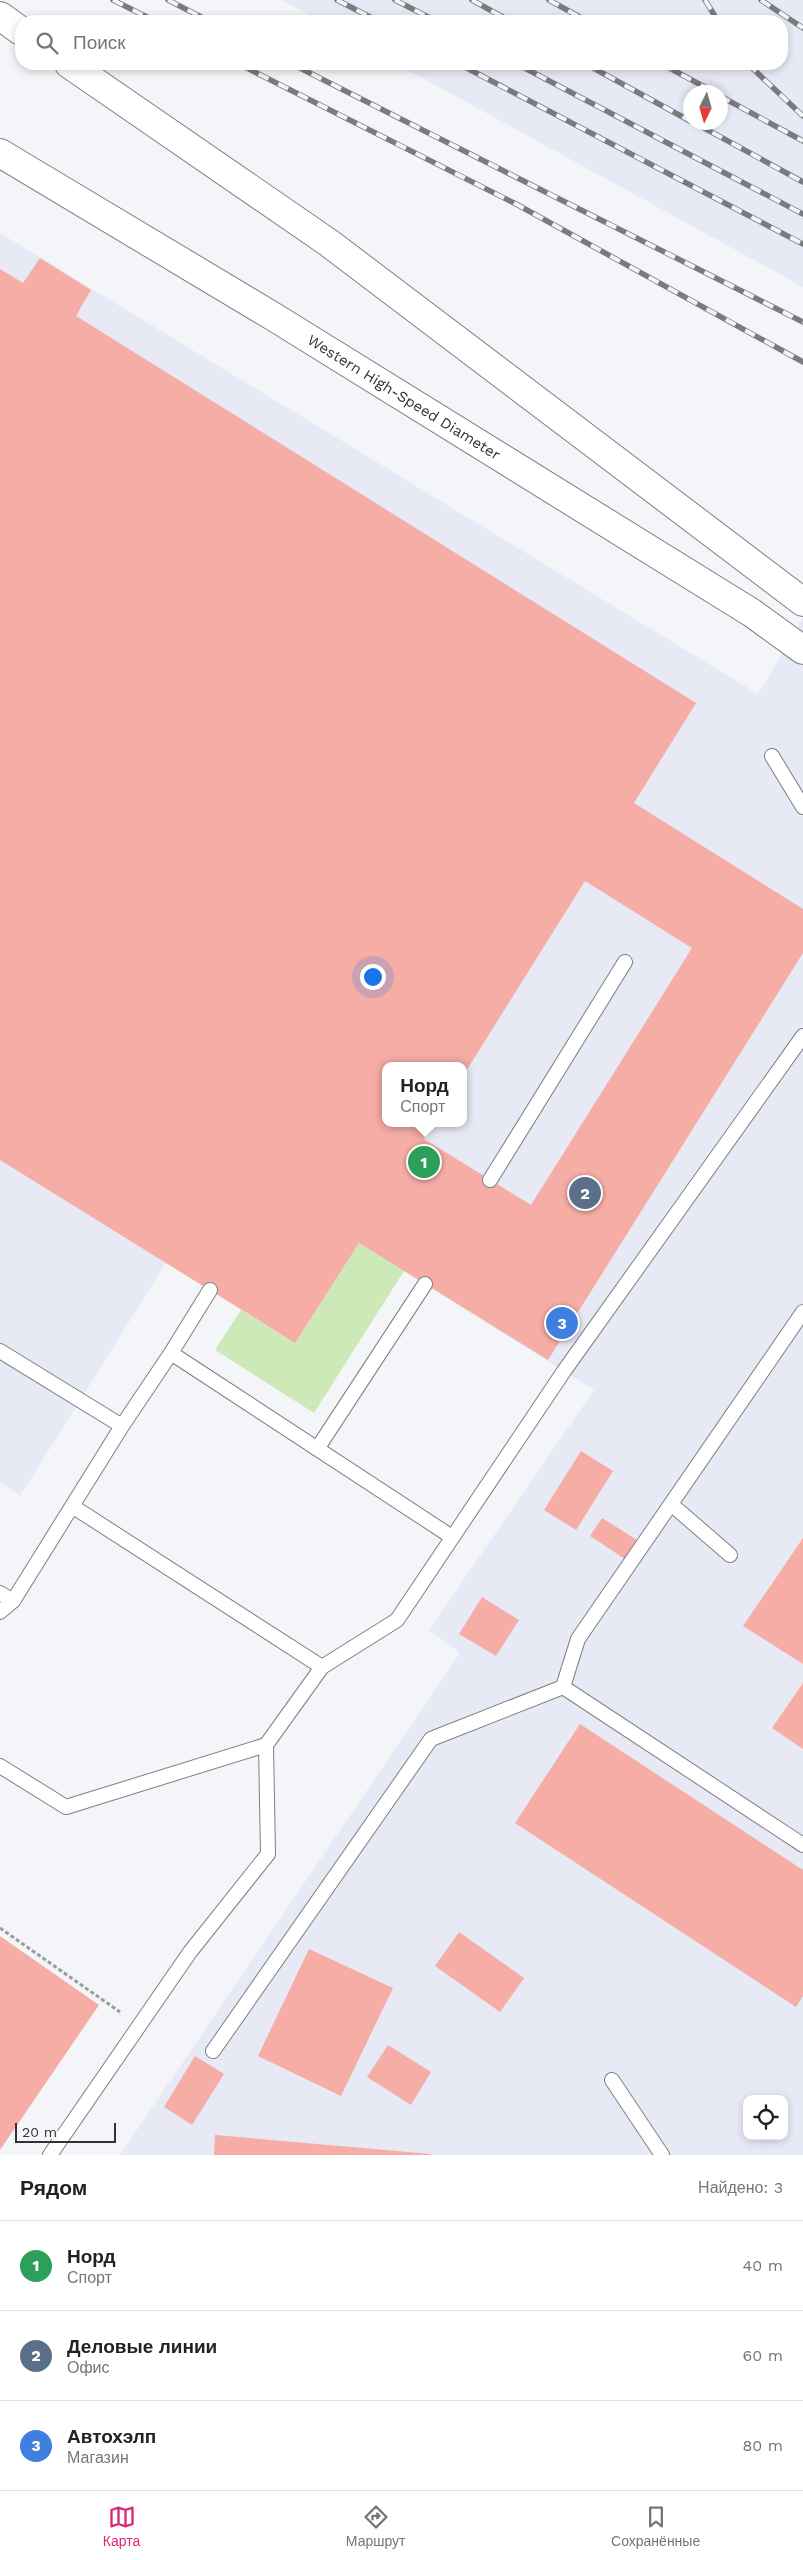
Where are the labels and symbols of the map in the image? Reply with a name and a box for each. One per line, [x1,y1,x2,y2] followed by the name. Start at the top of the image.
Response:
[683,85,728,130] north arrow
[304,331,504,464] street label: Western High-Speed Diameter
[360,964,386,990] your location
[408,1143,440,1181] pin: 1
[569,1174,601,1212] pin: 2
[546,1304,578,1342] pin: 3
[15,2120,116,2143] scale bar

